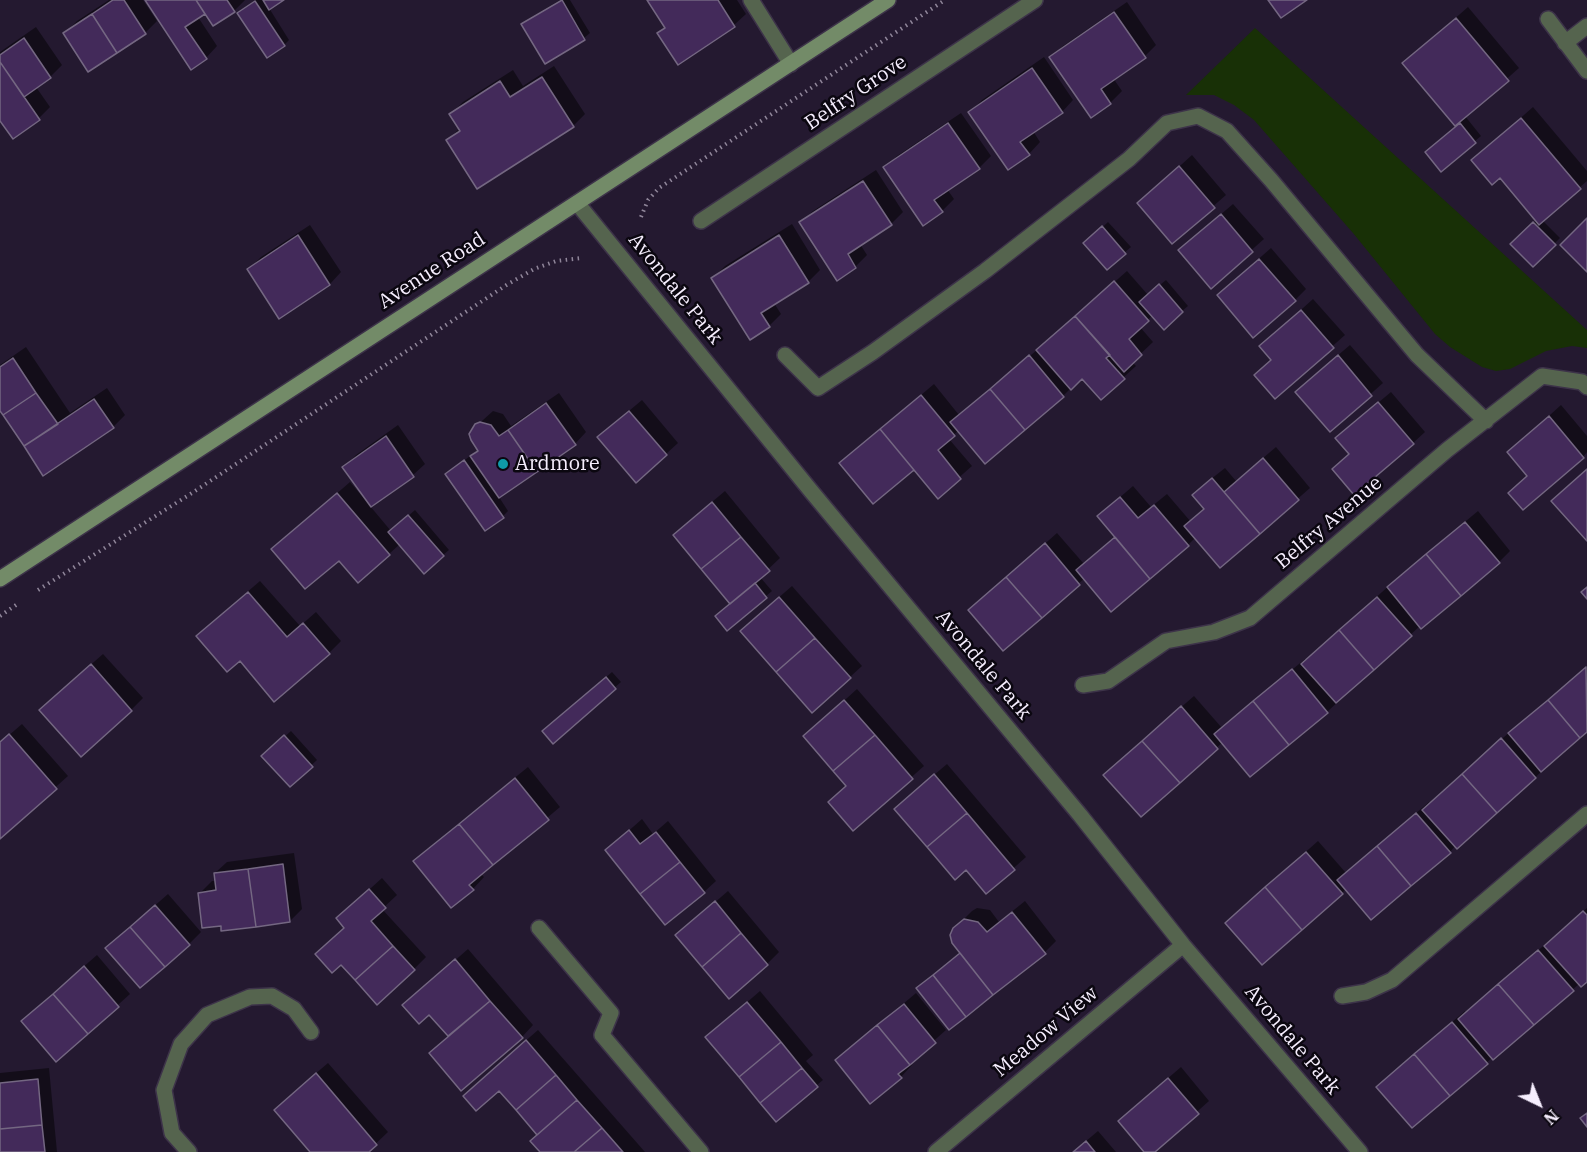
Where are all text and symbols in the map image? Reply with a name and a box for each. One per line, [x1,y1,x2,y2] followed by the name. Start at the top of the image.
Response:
[801,50,911,136] street label: Belfry Grove
[374,228,490,314] street label: Avenue Road
[623,229,727,349] street label: Avondale Park
[515,452,600,476] place label: Ardmore
[496,457,510,471] marker: Ardmore
[1271,471,1387,575] street label: Belfry Avenue
[930,605,1036,725] street label: Avondale Park
[1239,980,1345,1100] street label: Avondale Park
[989,982,1103,1082] street label: Meadow View
[1509,1074,1569,1134] north arrow
[1540,1106,1563,1129] text: N

